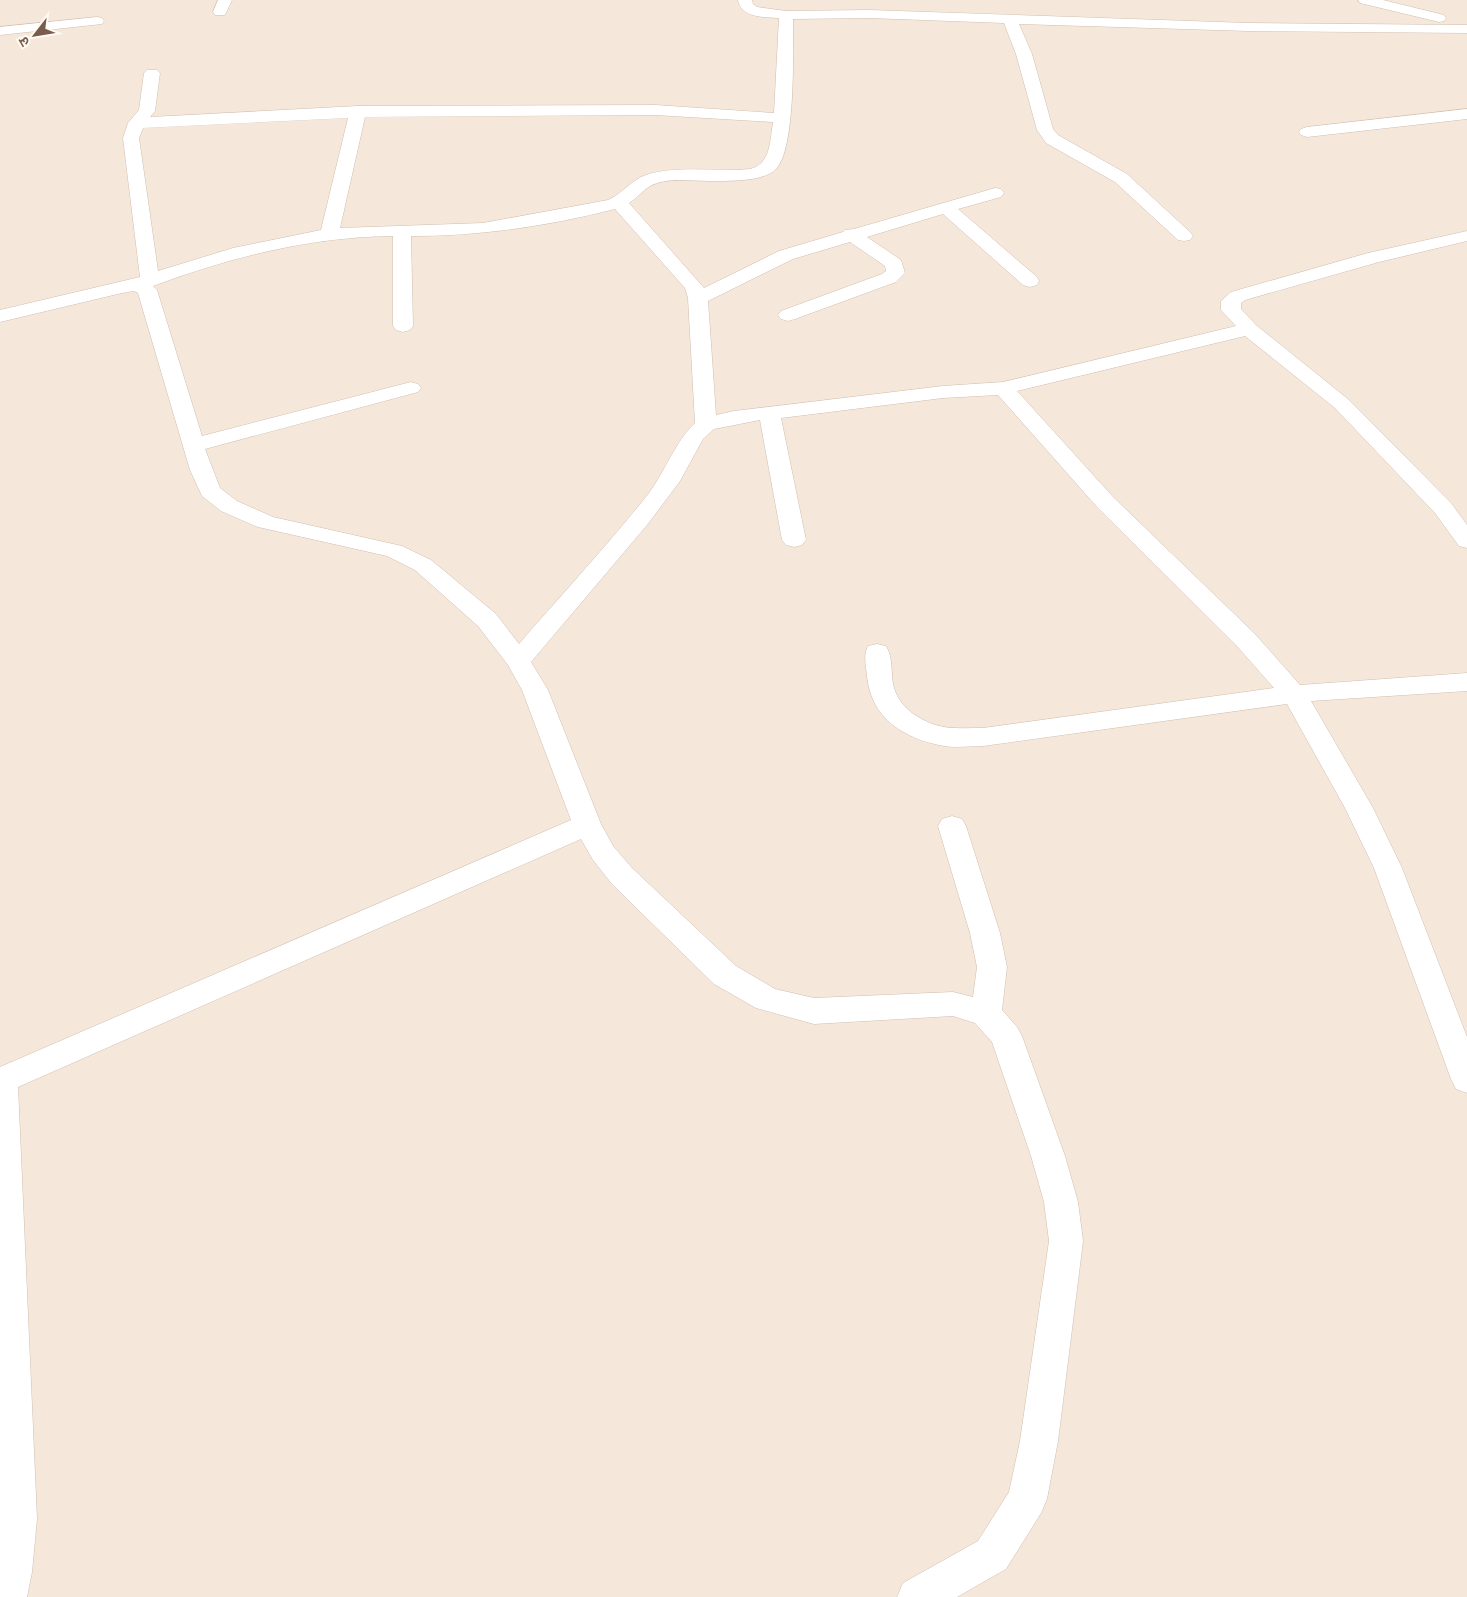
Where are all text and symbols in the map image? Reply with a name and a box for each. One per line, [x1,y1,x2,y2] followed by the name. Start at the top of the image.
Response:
[10,10,60,60] north arrow
[14,33,33,49] text: उ

